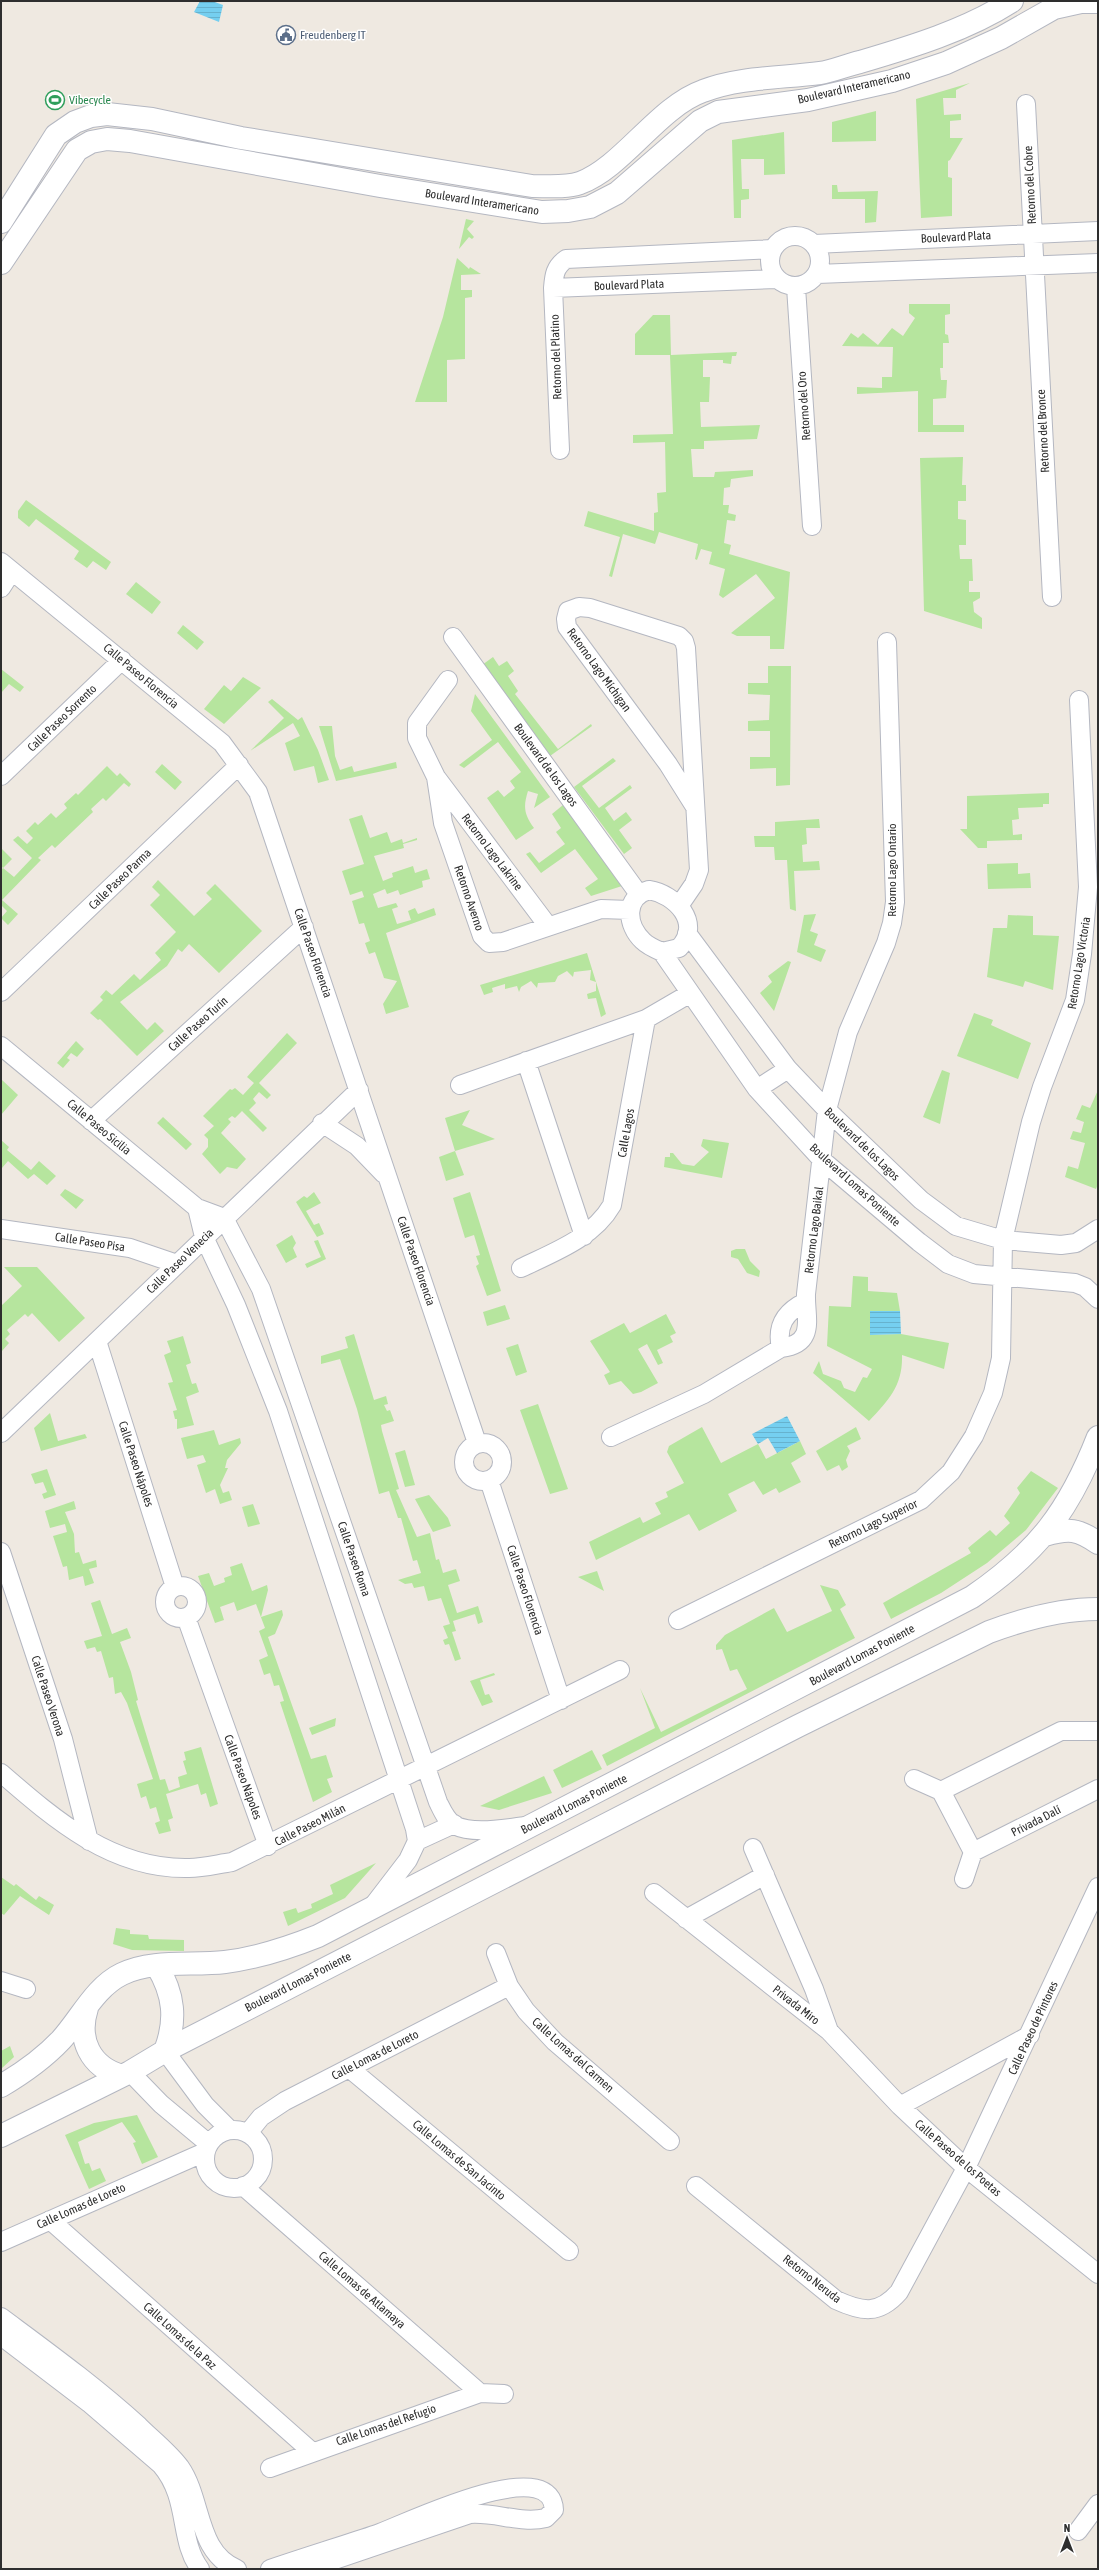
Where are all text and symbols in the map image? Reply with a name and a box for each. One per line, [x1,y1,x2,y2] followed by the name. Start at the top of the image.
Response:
[275,24,297,46] public building icon: Freudenberg IT
[300,28,367,42] place label: Freudenberg IT
[796,67,912,107] street label: Boulevard Interamericano
[44,89,66,111] sports icon: Vibecycle
[69,93,111,107] place label: Vibecycle
[1021,145,1039,225] street label: Retorno del Cobre
[424,186,540,218] street label: Boulevard Interamericano
[920,228,992,246] street label: Boulevard Plata
[594,277,664,293] street label: Boulevard Plata
[548,314,564,400] street label: Retorno del Platino
[795,371,813,441] street label: Retorno del Oro
[1034,389,1052,473] street label: Retorno del Bronce
[564,626,634,714] street label: Retorno Lago Míchigan
[101,641,181,711] street label: Calle Paseo Florencia
[25,681,100,754] street label: Calle Paseo Sorrento
[511,721,581,809] street label: Boulevard de los Lagos
[459,811,525,893] street label: Retorno Lago Lakrine
[885,823,899,917] street label: Retorno Lago Ontario
[86,846,154,912] street label: Calle Paseo Parma
[451,863,487,933] street label: Retorno Averno
[291,906,335,1000] street label: Calle Paseo Florencia
[1065,916,1093,1010] street label: Retorno Lago Victoria
[165,994,231,1054] street label: Calle Paseo Turín
[64,1096,134,1158] street label: Calle Paseo Sicilia
[821,1105,903,1183] street label: Boulevard de los Lagos
[615,1107,637,1159] street label: Calle Lagos
[807,1141,903,1229] street label: Boulevard Lomas Poniente
[802,1185,826,1274] street label: Retorno Lago Baikal
[394,1214,438,1308] street label: Calle Paseo Florencia
[144,1226,216,1296] street label: Calle Paseo Venecia
[54,1230,126,1254] street label: Calle Paseo Pisa
[116,1419,156,1509] street label: Calle Paseo Nápoles
[826,1496,920,1552] street label: Retorno Lago Superior
[335,1520,373,1598] street label: Calle Paseo Roma
[504,1543,546,1637] street label: Calle Paseo Florencia
[807,1621,917,1689] street label: Boulevard Lomas Poniente
[28,1654,68,1738] street label: Calle Paseo Verona
[221,1733,265,1821] street label: Calle Paseo Nápoles
[519,1771,629,1837] street label: Boulevard Lomas Poniente
[272,1801,348,1849] street label: Calle Paseo Milán
[1009,1802,1063,1839] street label: Privada Dalí
[243,1949,353,2015] street label: Boulevard Lomas Poniente
[1005,1979,1061,2077] street label: Calle Paseo de Pintores
[770,1982,822,2028] street label: Privada Miro
[529,2015,617,2095] street label: Calle Lomas del Carmen
[329,2027,421,2083] street label: Calle Lomas de Loreto
[410,2117,509,2203] street label: Calle Lomas de San Jacinto
[912,2117,1004,2199] street label: Calle Paseo de los Poetas
[34,2180,128,2232] street label: Calle Lomas de Loreto
[316,2249,408,2331] street label: Calle Lomas de Atlamaya
[780,2252,844,2306] street label: Retorno Neruda
[141,2300,220,2373] street label: Calle Lomas de la Paz
[334,2401,438,2449] street label: Calle Lomas del Refugio
[1047,2518,1087,2558] north arrow
[1064,2522,1070,2534] text: N

